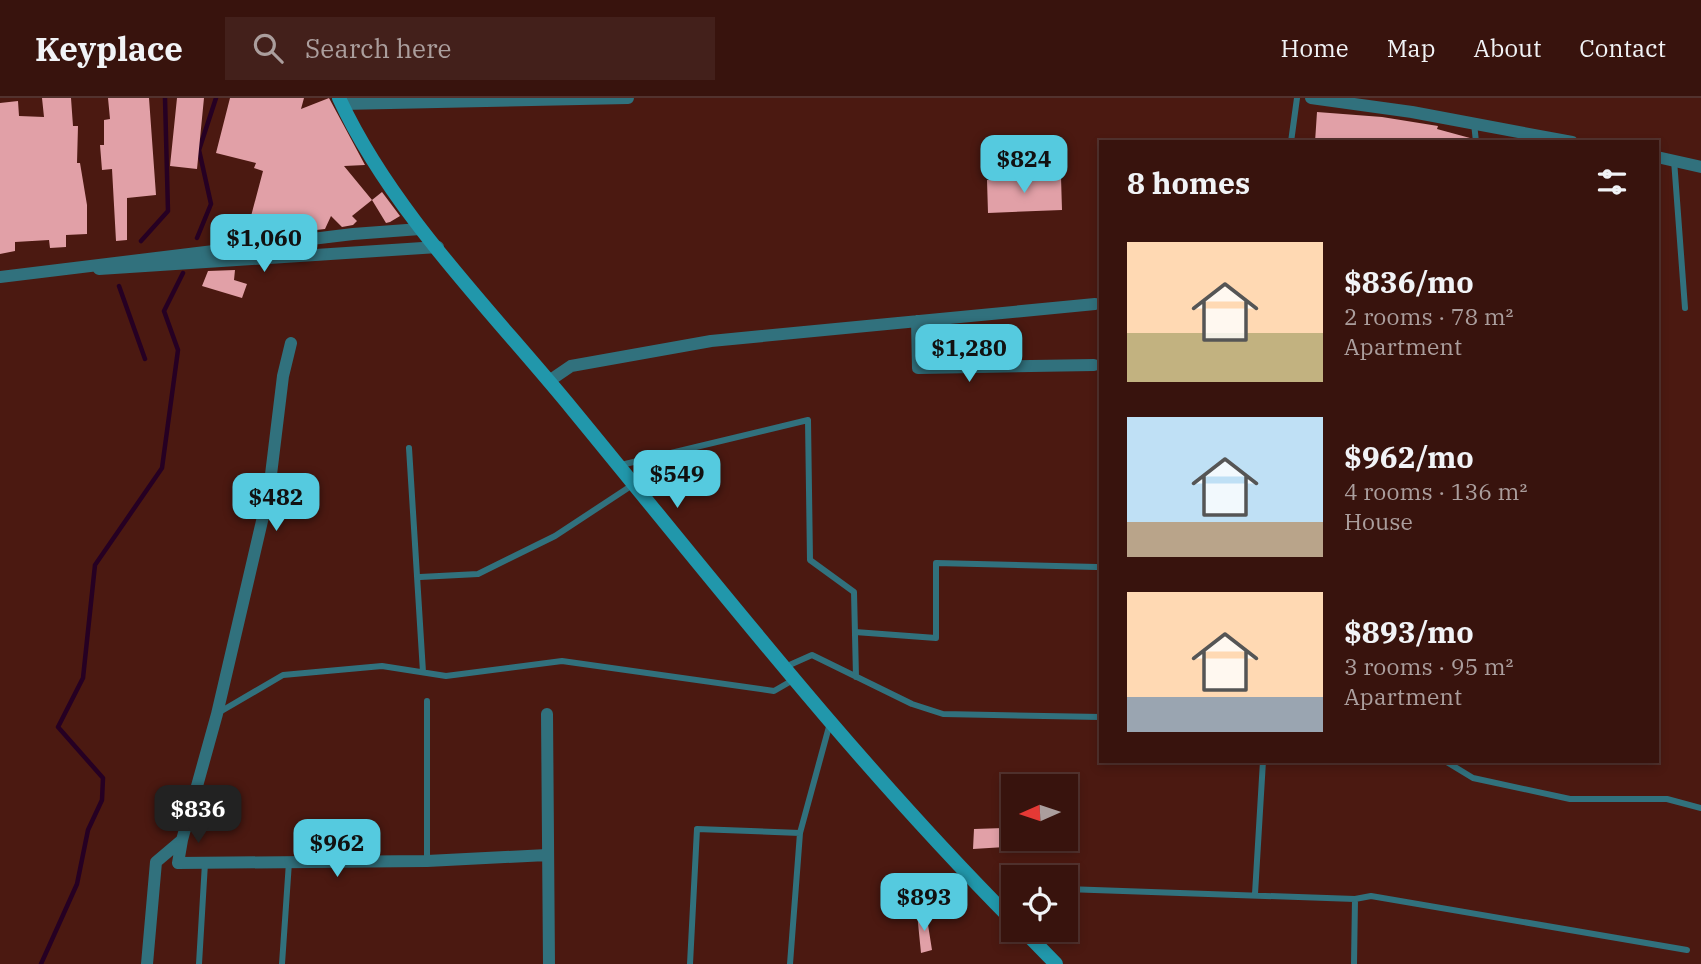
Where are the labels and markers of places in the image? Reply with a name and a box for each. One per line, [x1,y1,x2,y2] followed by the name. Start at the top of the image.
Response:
[983,136,1065,195] pin: $824
[207,214,321,274] pin: $1,060
[912,324,1026,384] pin: $1,280
[636,450,718,510] pin: $549
[235,474,317,533] pin: $482
[157,786,239,845] pin: $836
[296,820,378,879] pin: $962
[883,874,965,933] pin: $893

